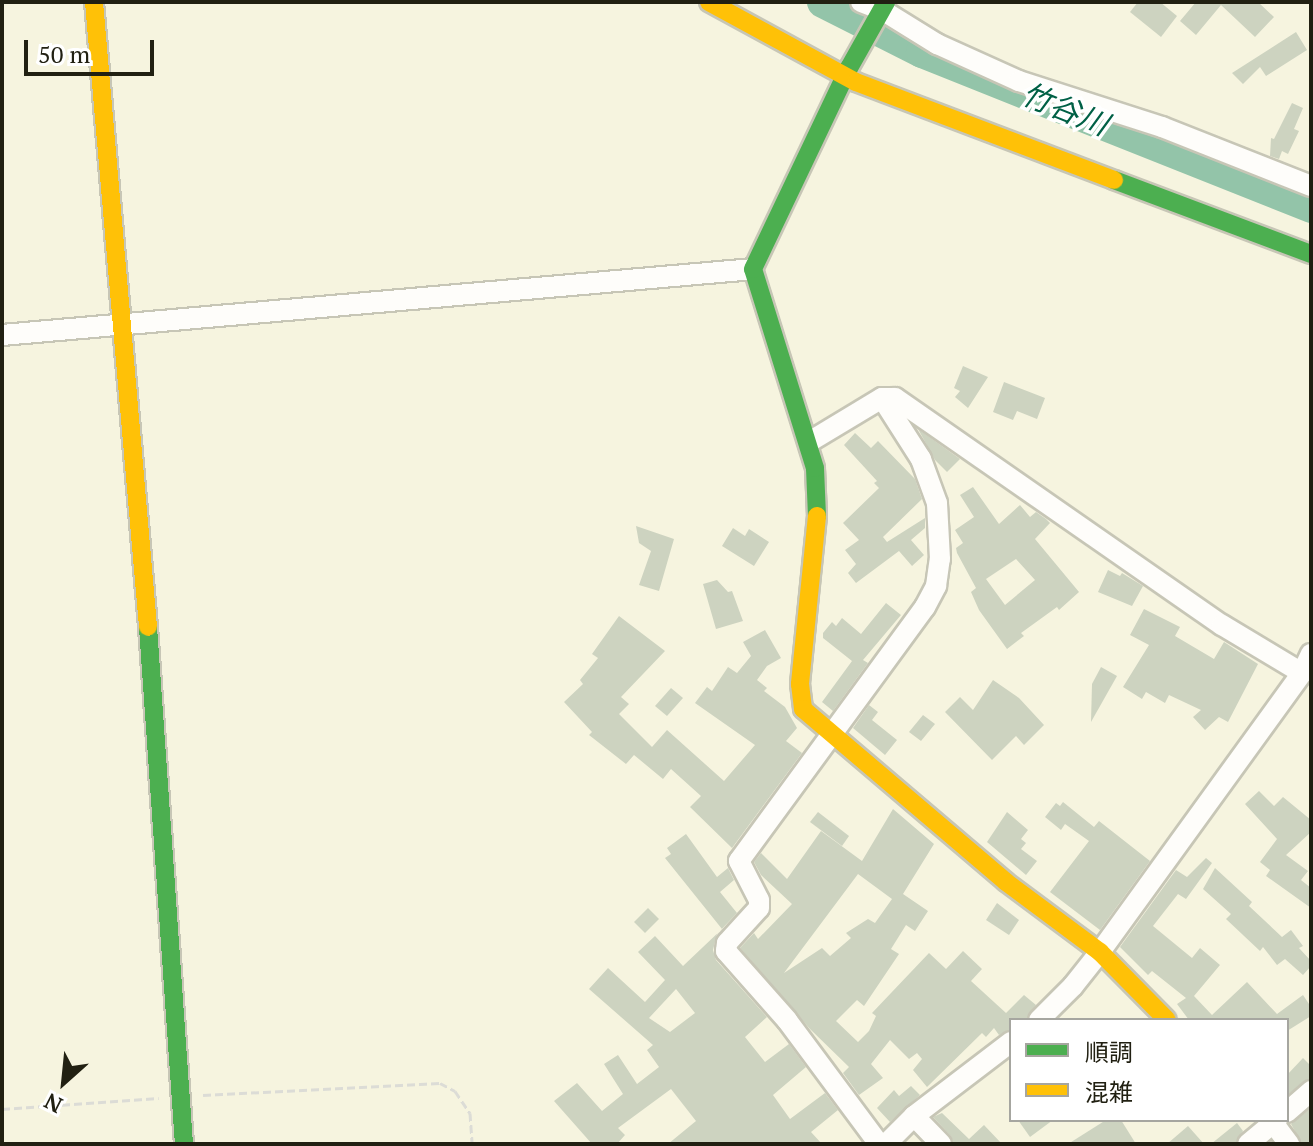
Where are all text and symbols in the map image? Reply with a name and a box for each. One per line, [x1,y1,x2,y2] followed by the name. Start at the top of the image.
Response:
[28,24,158,74] scale bar
[38,38,90,70] text: 50 m
[1017,75,1113,143] water label: 竹谷川
[1009,1018,1289,1122] legend
[1085,1036,1133,1068] text: 順調
[24,1042,104,1122] north arrow
[1085,1076,1133,1108] text: 混雑
[39,1087,67,1121] text: N

